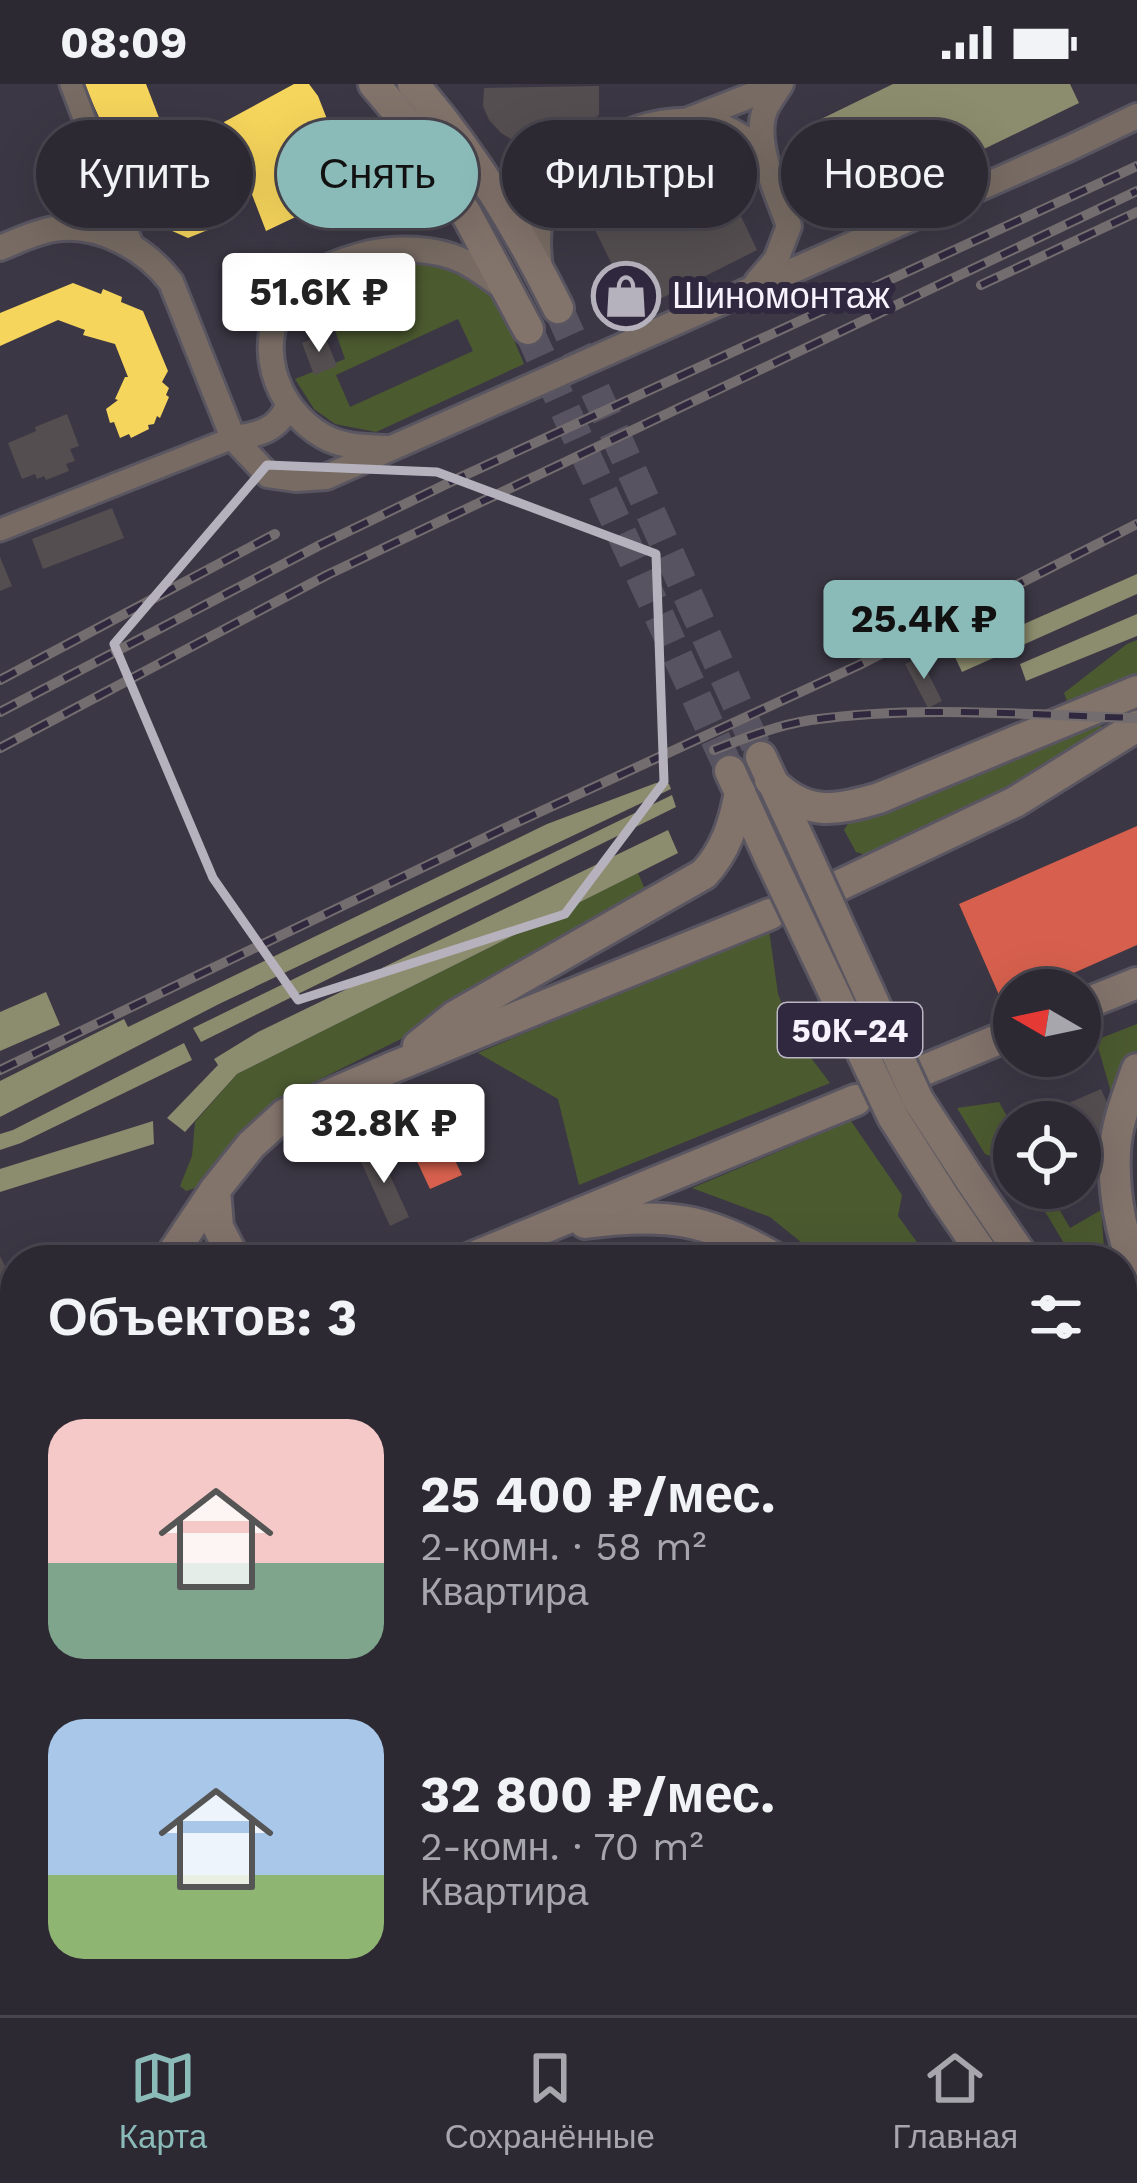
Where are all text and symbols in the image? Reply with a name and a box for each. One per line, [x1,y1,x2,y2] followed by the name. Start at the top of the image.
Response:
[60,16,188,69] text: 08:09
[36,120,253,228] chip: Купить
[277,120,478,228] chip: Снять
[502,120,757,228] chip: Фильтры
[781,120,988,228] chip: Новое
[208,253,430,355] pin: 51.6K ₽
[591,261,661,331] shop icon: Шиномонтаж
[249,269,389,314] text: 51.6K ₽
[672,275,890,317] place label: Шиномонтаж
[813,580,1035,682] pin: 25.4K ₽
[850,596,998,641] text: 25.4K ₽
[993,969,1101,1077] north arrow
[993,969,1101,1209] map controls
[778,1003,922,1057] road number: 50К-24
[273,1084,495,1186] pin: 32.8K ₽
[311,1100,457,1145] text: 32.8K ₽
[993,1101,1101,1209] button: locate
[1023,1284,1089,1350] icon: filters
[48,1288,357,1347] text: Объектов: 3
[420,1465,775,1524] text: 25 400 ₽/мес.
[144,1467,288,1611] icon: home
[420,1524,707,1569] text: 2-комн. · 58 m²
[420,1569,589,1614] text: Квартира
[420,1765,775,1824] text: 32 800 ₽/мес.
[144,1767,288,1911] icon: home
[420,1824,704,1869] text: 2-комн. · 70 m²
[420,1869,589,1914] text: Квартира
[119,2045,207,2156] tab: Карта
[445,2045,655,2156] tab: Сохранённые
[893,2045,1018,2156] tab: Главная

